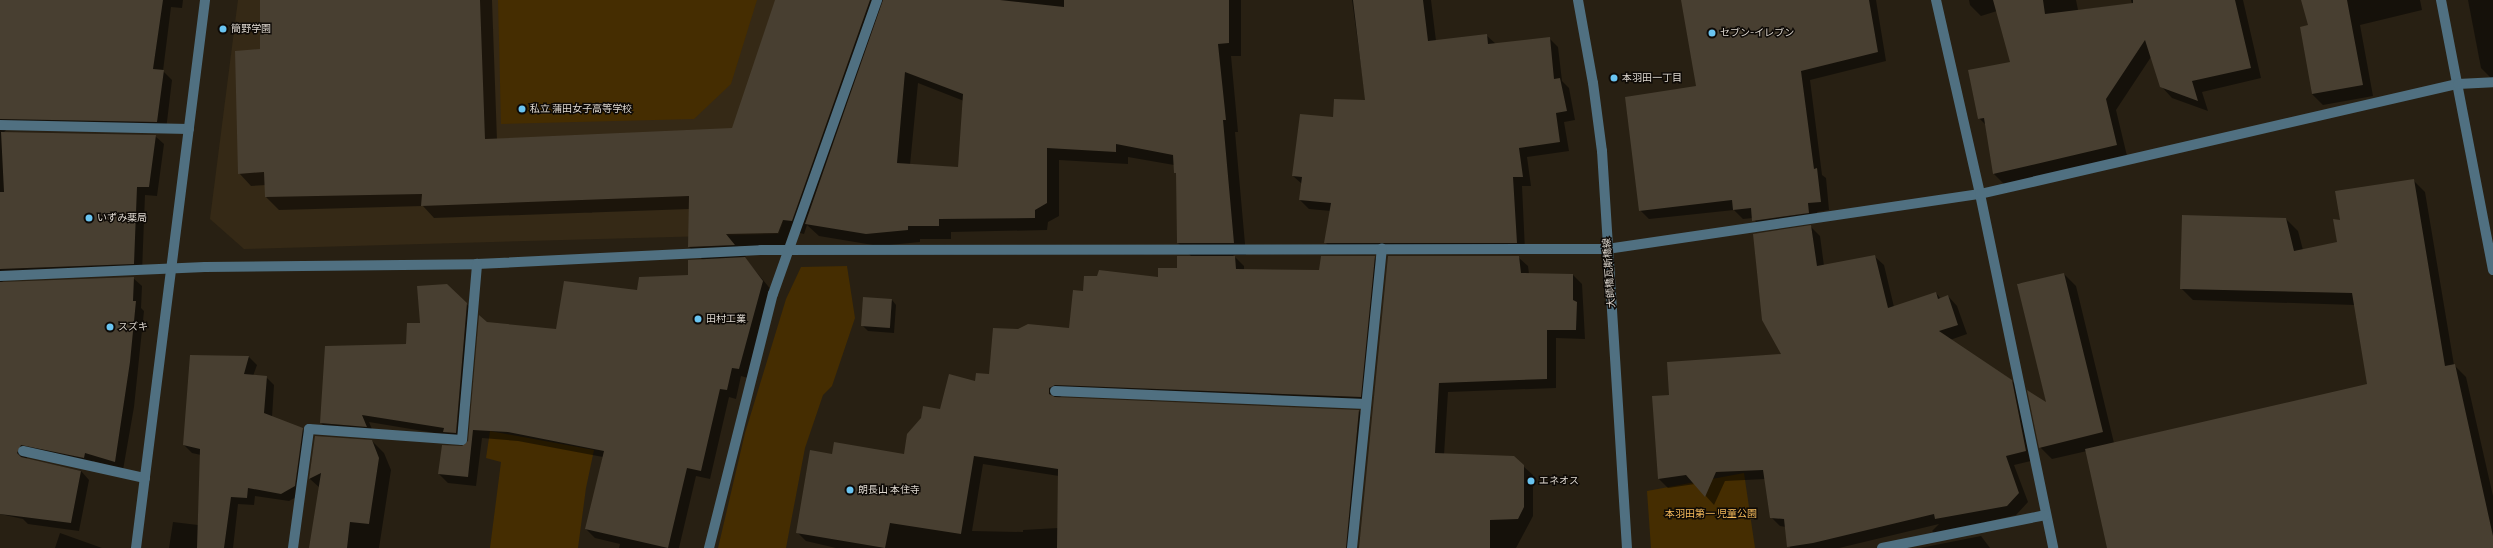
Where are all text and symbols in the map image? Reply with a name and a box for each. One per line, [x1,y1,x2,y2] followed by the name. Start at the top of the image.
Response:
[231,23,271,35] place label: 簡野学園
[218,24,228,34] marker: 簡野学園
[1720,27,1794,39] place label: セブン-イレブン
[1707,28,1717,38] marker: セブン-イレブン
[1622,72,1682,84] place label: 本羽田一丁目
[1609,73,1619,83] marker: 本羽田一丁目
[530,103,632,115] place label: 私立 蒲田女子高等学校
[517,104,527,114] marker: 私立 蒲田女子高等学校
[97,212,147,224] place label: いずみ薬局
[84,213,94,223] marker: いずみ薬局
[1601,238,1617,308] street label: 大師橋瓦斯橋線
[706,313,746,325] place label: 田村工業
[693,314,703,324] marker: 田村工業
[118,321,148,333] place label: スズキ
[105,322,115,332] marker: スズキ
[1539,475,1579,487] place label: エネオス
[1526,476,1536,486] marker: エネオス
[858,484,920,496] place label: 朗長山 本住寺
[845,485,855,495] marker: 朗長山 本住寺
[1665,508,1757,520] park label: 本羽田第一 児童公園

